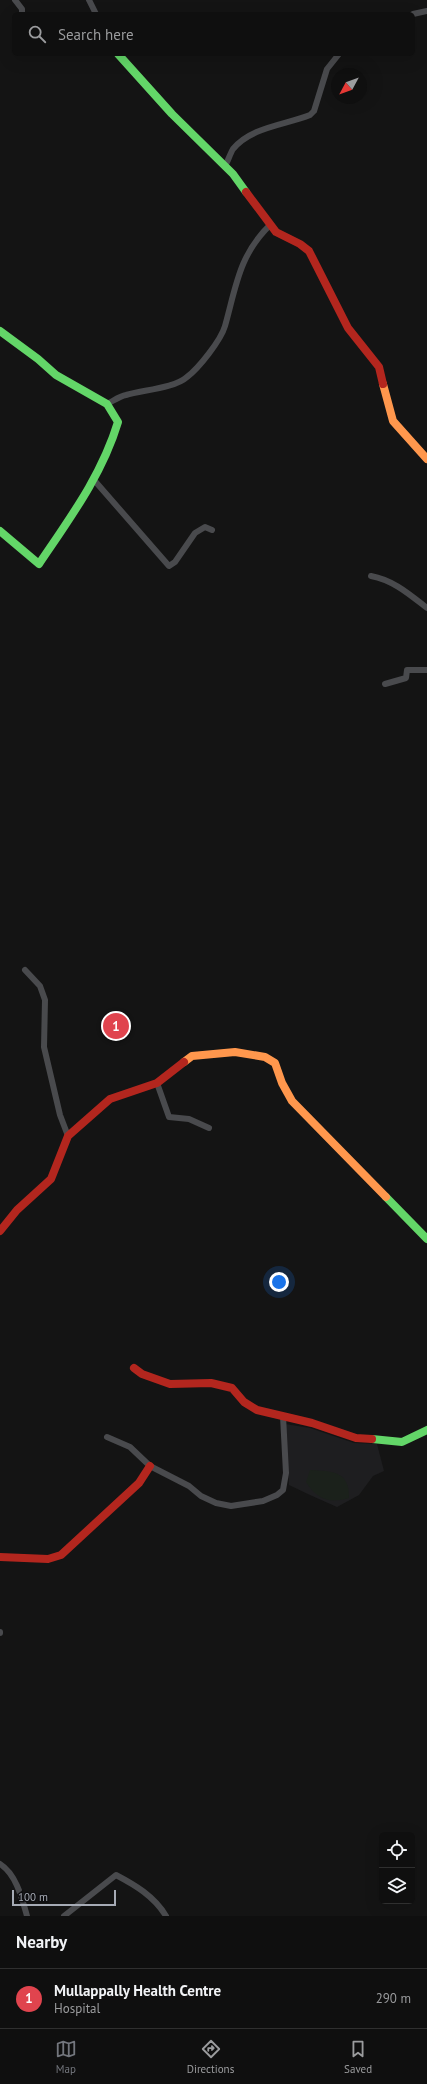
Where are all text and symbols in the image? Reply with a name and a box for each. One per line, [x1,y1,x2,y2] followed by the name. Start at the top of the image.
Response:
[12,12,415,56] search box
[26,23,48,45] icon: search
[58,25,134,44] text: Search here
[331,68,367,104] north arrow
[103,1011,129,1041] pin: 1
[269,1272,289,1292] your location
[379,1832,415,1904] map controls
[379,1832,415,1868] button: locate
[379,1868,415,1904] button: layers
[12,1888,116,1907] scale bar
[18,1890,48,1904] text: 100 m
[16,1931,67,1953] text: Nearby
[54,1981,221,2000] text: Mullappally Health Centre
[25,1990,33,2007] text: 1
[376,1990,411,2007] text: 290 m
[54,2000,100,2017] text: Hospital
[55,2038,77,2076] tab: Map
[187,2038,234,2076] tab: Directions
[344,2038,372,2076] tab: Saved

